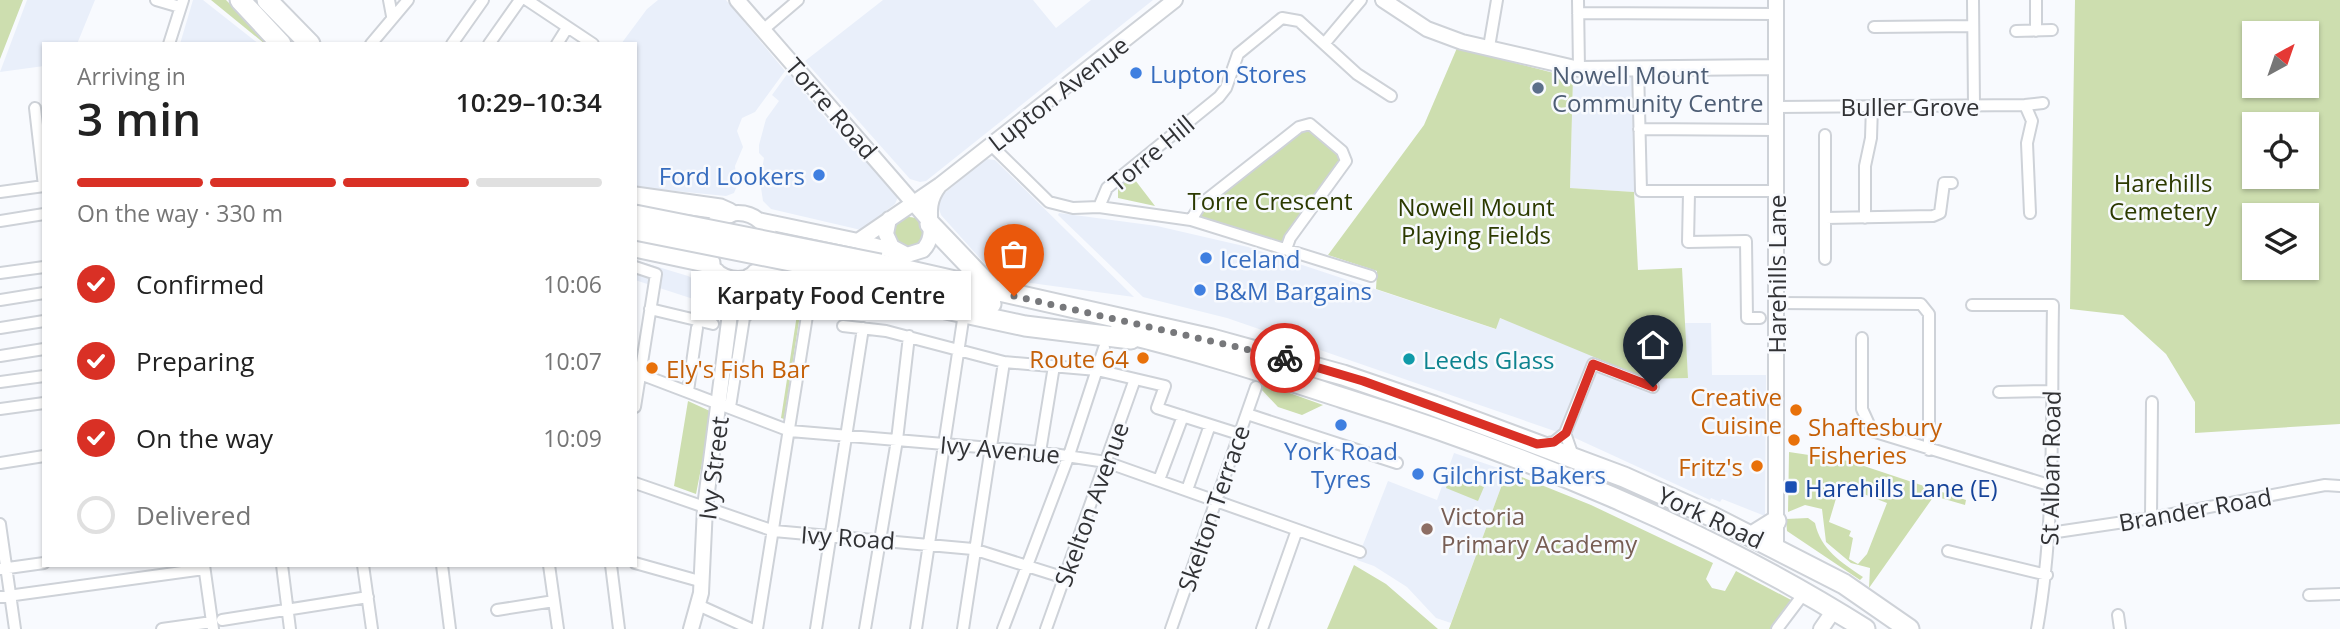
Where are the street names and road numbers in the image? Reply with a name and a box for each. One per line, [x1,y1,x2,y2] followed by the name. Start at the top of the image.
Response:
[981,28,1135,158] street label: Lupton Avenue
[779,50,885,166] street label: Torre Road
[1840,90,1980,123] street label: Buller Grove
[1101,107,1201,199] street label: Torre Hill
[1760,195,1793,353] street label: Harehills Lane
[2032,390,2068,546] street label: St Alban Road
[690,414,736,522] street label: Ivy Street
[1046,417,1136,591] street label: Skelton Avenue
[1169,420,1257,596] street label: Skelton Terrace
[939,427,1061,471] street label: Ivy Avenue
[1652,478,1770,556] street label: York Road
[2116,479,2274,539] street label: Brander Road
[800,517,896,557] street label: Ivy Road

